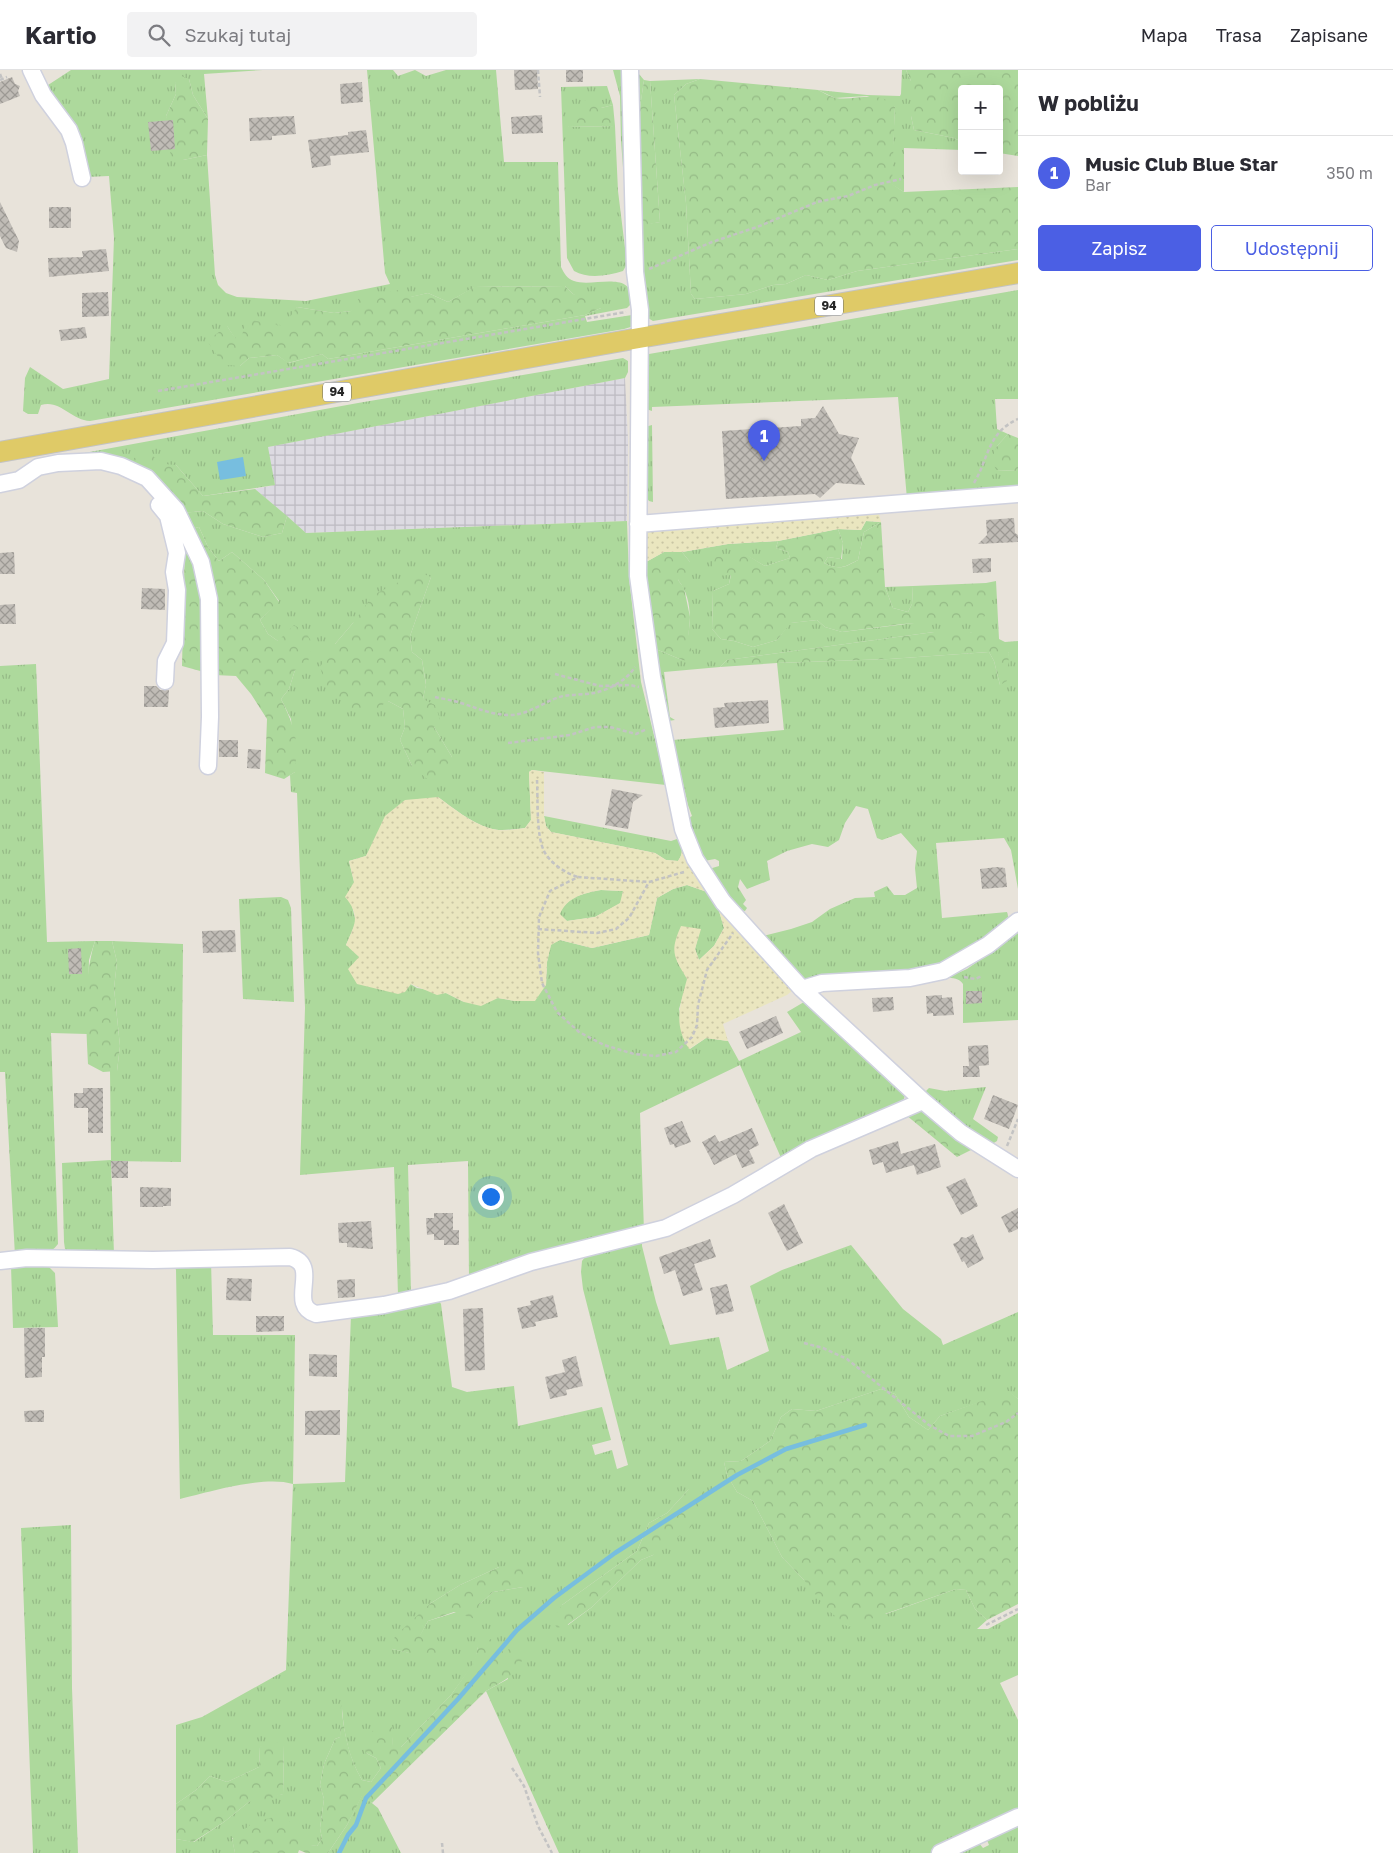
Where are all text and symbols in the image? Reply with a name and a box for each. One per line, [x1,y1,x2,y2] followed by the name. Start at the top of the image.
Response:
[127,12,477,57] search box
[25,20,97,49] text: Kartio
[145,21,173,49] icon: search
[185,23,291,46] text: Szukaj tutaj
[1141,24,1188,46] text: Mapa
[1216,24,1262,46] text: Trasa
[1290,24,1368,46] text: Zapisane
[958,85,1003,175] map controls
[958,85,1003,130] button: +
[1038,90,1139,116] text: W pobliżu
[958,130,1003,175] button: −
[1085,152,1278,175] text: Music Club Blue Star
[1050,163,1058,183] text: 1
[1326,163,1373,183] text: 350 m
[1085,175,1111,195] text: Bar
[1038,225,1201,271] button: Zapisz
[1211,225,1373,271] button: Udostępnij
[815,297,843,316] road number: 94
[323,383,351,402] road number: 94
[748,420,780,461] pin: 1
[478,1184,504,1210] your location

